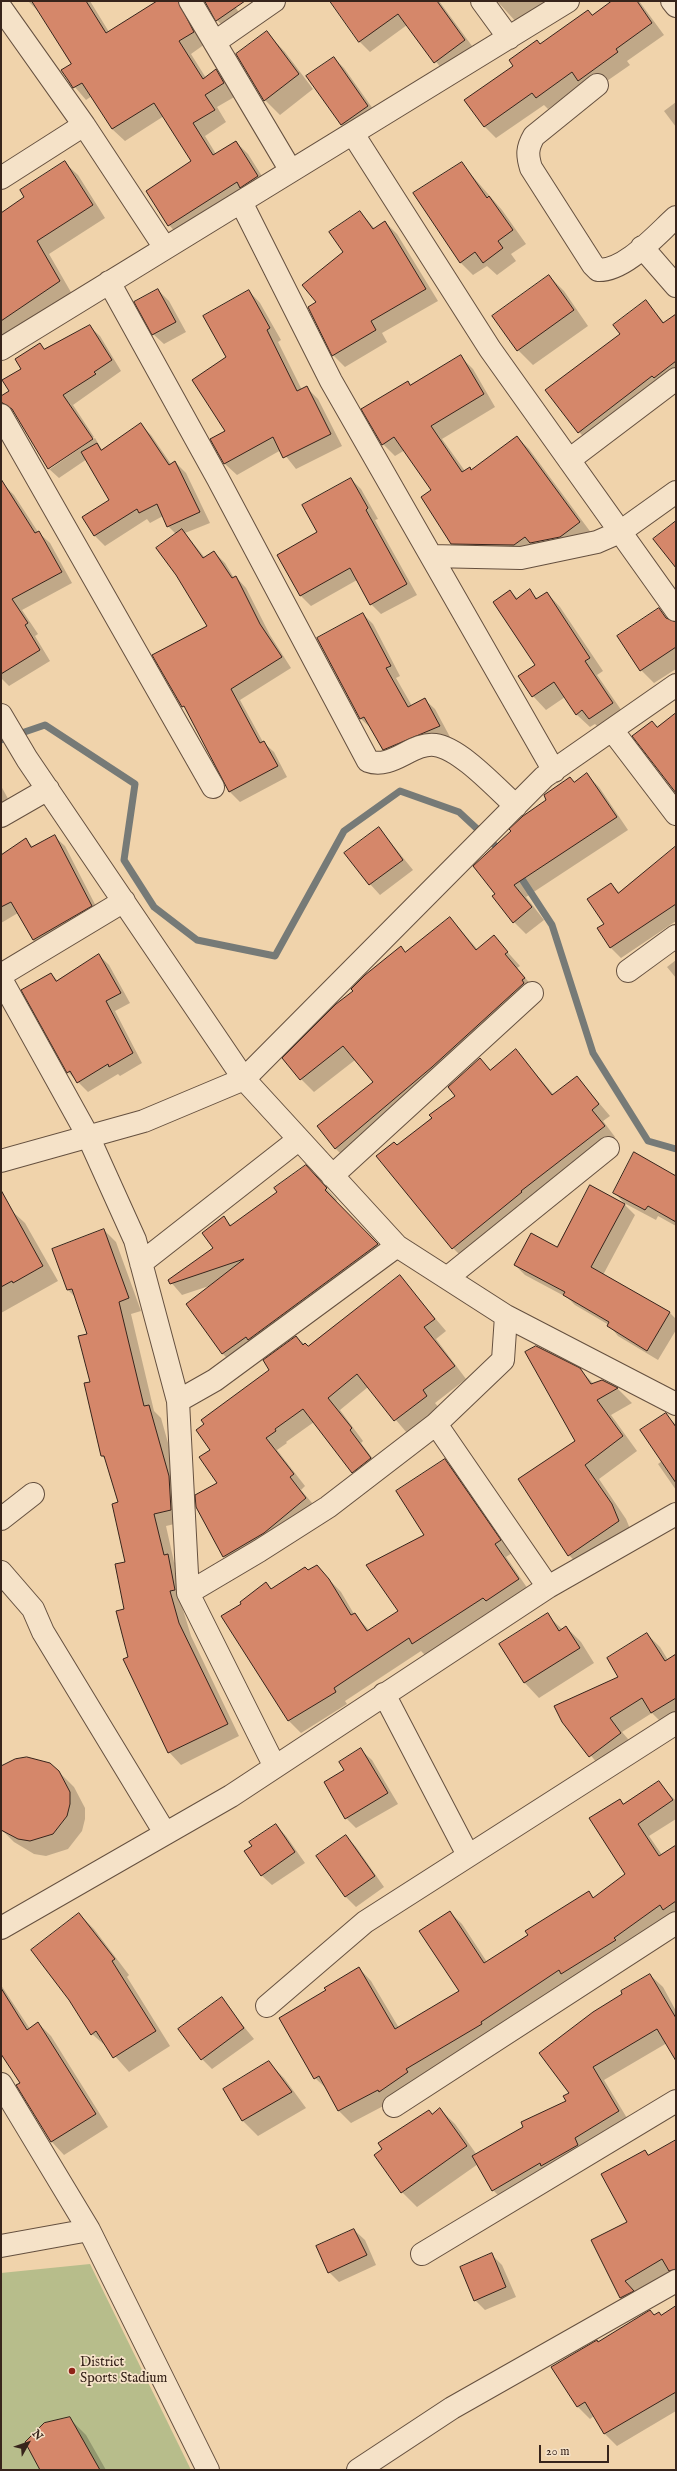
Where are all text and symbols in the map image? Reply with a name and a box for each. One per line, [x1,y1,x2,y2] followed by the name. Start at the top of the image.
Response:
[80,2355,167,2388] place label: District Sports Stadium
[67,2366,77,2376] marker: District Sports Stadium
[8,2423,48,2463] north arrow
[29,2427,46,2443] text: N
[541,2437,611,2463] scale bar
[546,2444,569,2459] text: 20 m

